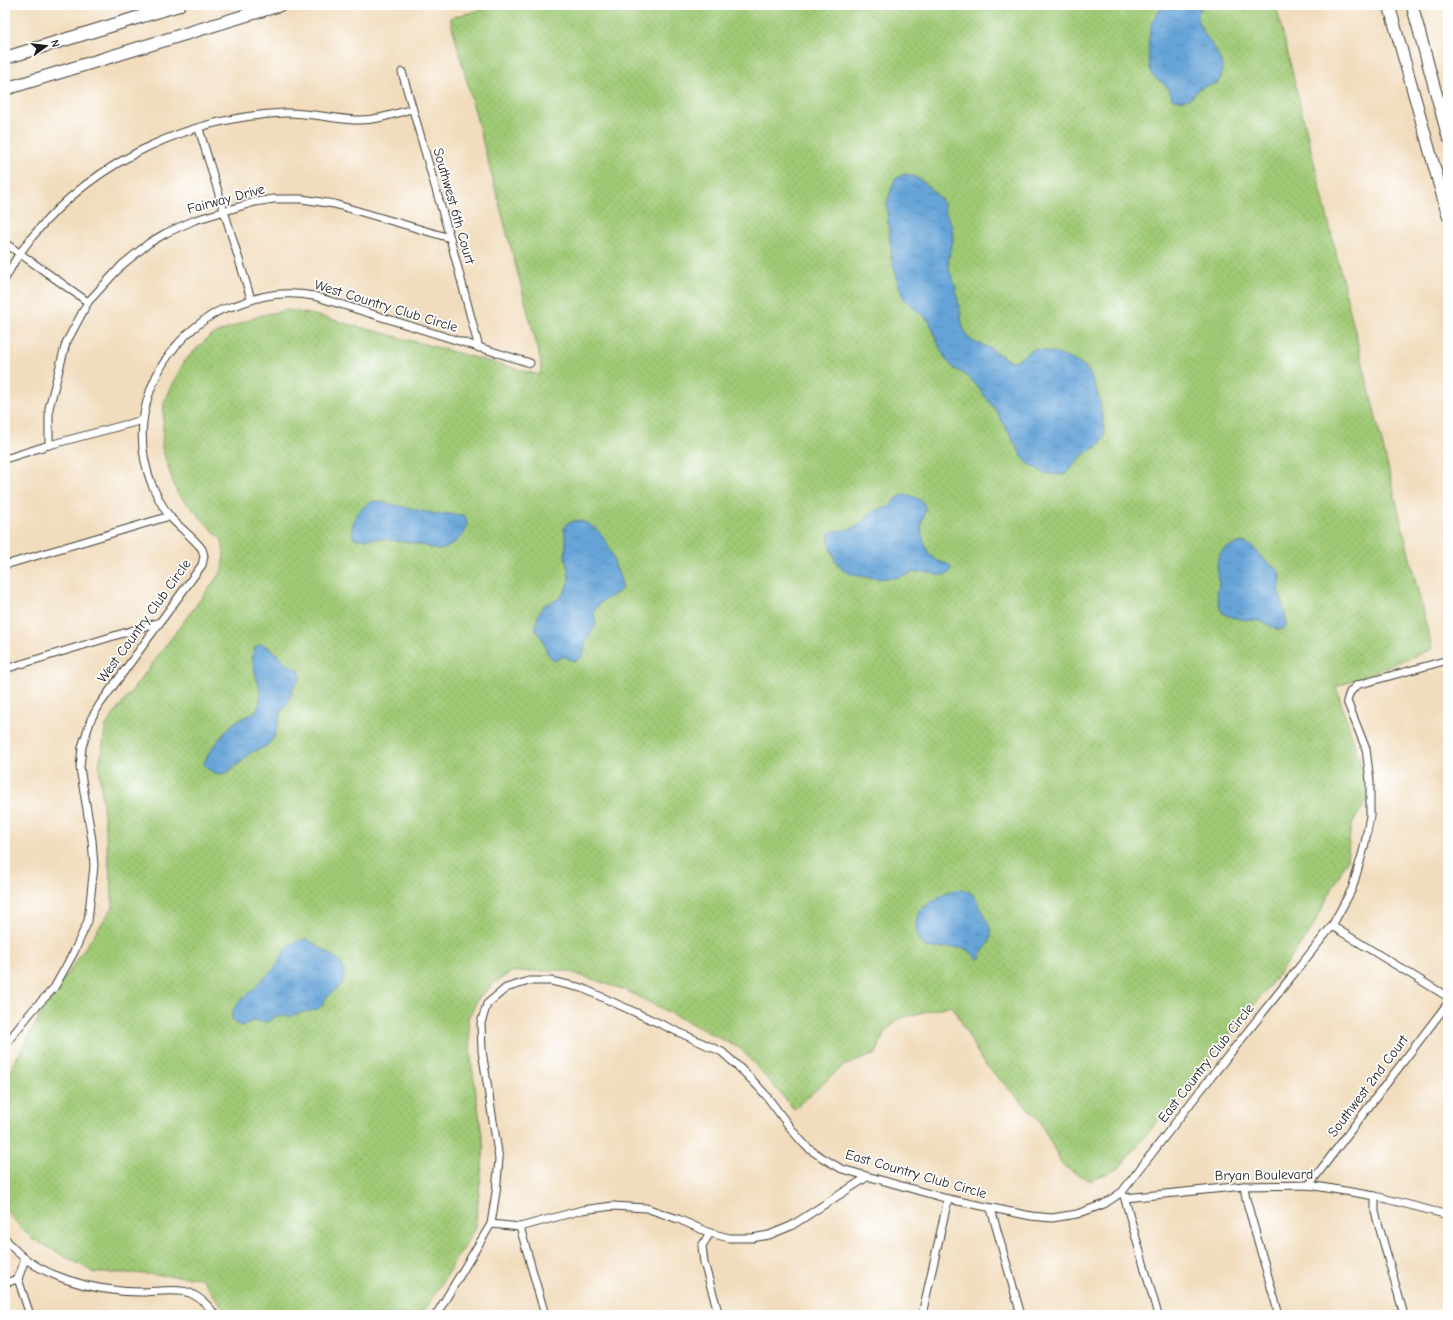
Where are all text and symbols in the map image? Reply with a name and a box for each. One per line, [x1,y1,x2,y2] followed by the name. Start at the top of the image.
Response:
[26,26,66,66] north arrow
[48,38,62,49] text: N
[429,146,479,267] street label: Southwest 6th Court
[185,180,267,218] street label: Fairway Drive
[312,276,460,336] street label: West Country Club Circle
[93,556,195,686] street label: West Country Club Circle
[1154,1000,1258,1126] street label: East Country Club Circle
[1324,1031,1412,1140] street label: Southwest 2nd Court
[843,1146,989,1202] street label: East Country Club Circle
[1215,1166,1313,1184] street label: Bryan Boulevard

